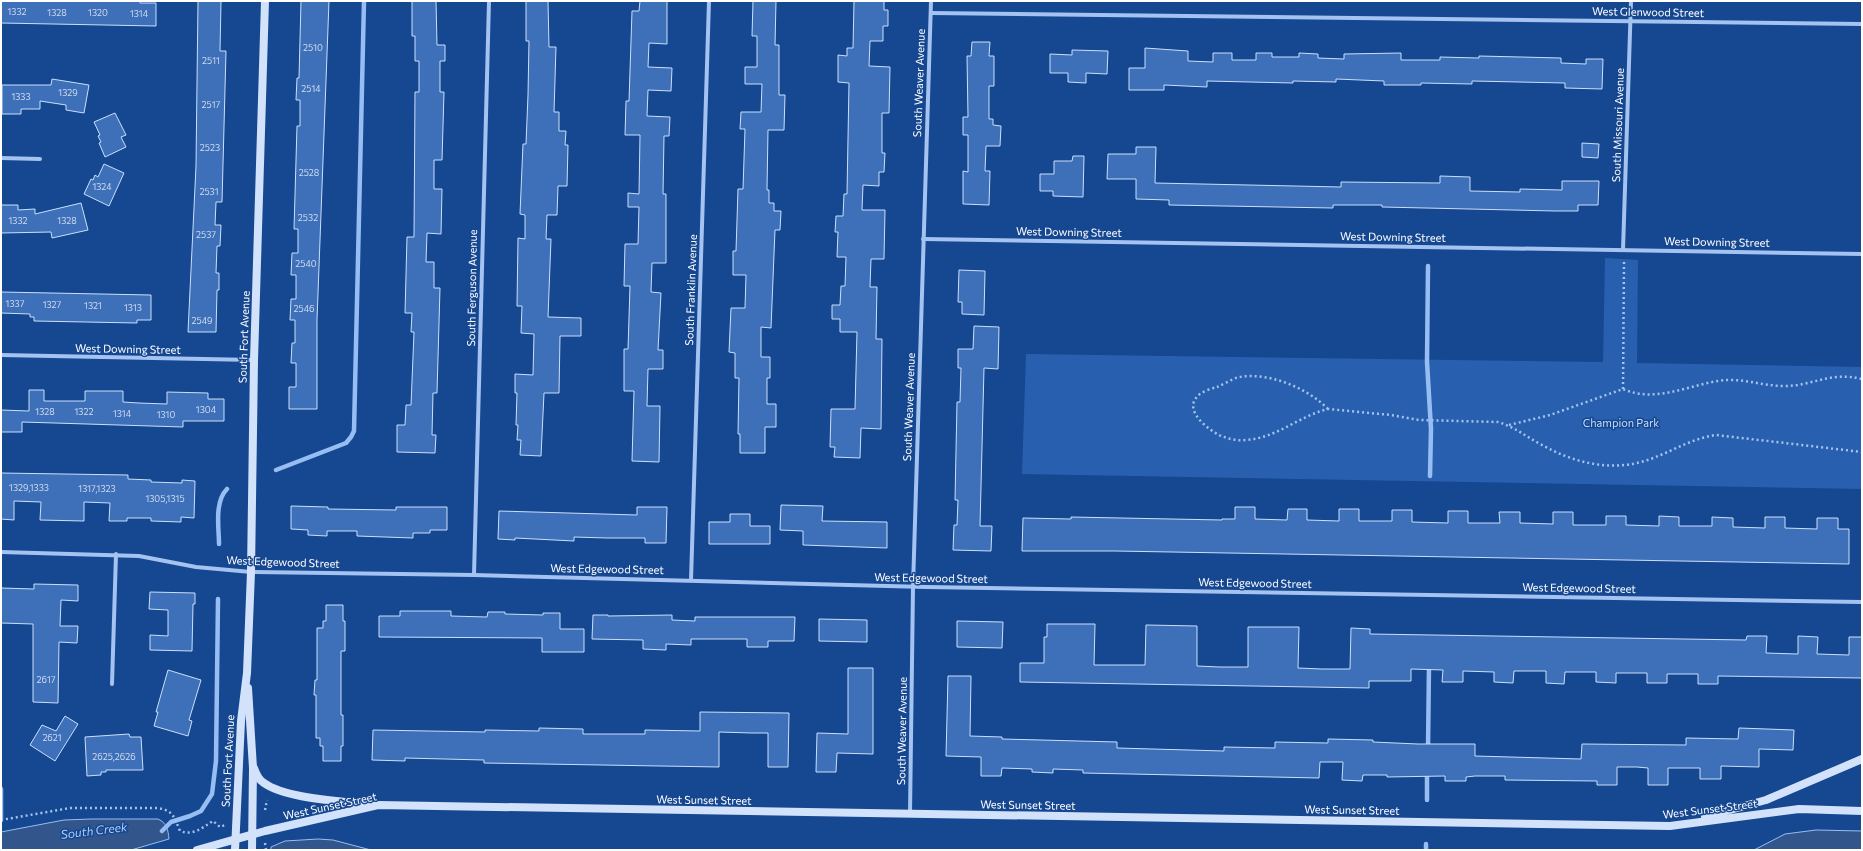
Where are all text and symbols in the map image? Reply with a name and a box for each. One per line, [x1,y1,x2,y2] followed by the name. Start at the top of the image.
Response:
[1592,4,1705,19] street label: West Glenwood Street
[7,6,27,17] house number: 1332
[47,7,67,18] house number: 1328
[88,7,108,18] house number: 1320
[130,8,149,19] house number: 1314
[910,28,927,137] street label: South Weaver Avenue
[303,42,323,53] house number: 2510
[202,55,220,66] house number: 2511
[1609,68,1626,182] street label: South Missouri Avenue
[301,83,321,94] house number: 2514
[58,87,78,98] house number: 1329
[11,91,31,102] house number: 1333
[202,99,221,110] house number: 2517
[200,142,220,153] house number: 2523
[299,167,319,178] house number: 2528
[92,181,112,192] house number: 1324
[199,186,219,197] house number: 2531
[298,212,318,223] house number: 2532
[8,215,28,226] house number: 1332
[57,215,77,226] house number: 1328
[1016,224,1122,239] street label: West Downing Street
[196,229,216,240] house number: 2537
[464,229,479,347] street label: South Ferguson Avenue
[1340,229,1446,244] street label: West Downing Street
[682,234,699,346] street label: South Franklin Avenue
[1664,234,1770,249] street label: West Downing Street
[295,258,317,269] house number: 2540
[235,290,252,383] street label: South Fort Avenue
[6,298,25,309] house number: 1337
[43,299,62,310] house number: 1327
[84,300,102,311] house number: 1321
[124,302,142,313] house number: 1313
[293,303,315,314] house number: 2546
[191,315,213,326] house number: 2549
[75,341,181,356] street label: West Downing Street
[900,352,917,461] street label: South Weaver Avenue
[196,404,217,415] house number: 1304
[35,406,55,417] house number: 1328
[75,406,93,417] house number: 1322
[113,408,132,419] house number: 1314
[157,409,175,420] house number: 1310
[1583,416,1659,429] park label: Champion Park
[9,482,49,493] house number: 1329,1333
[78,483,116,494] house number: 1317,1323
[145,493,185,504] house number: 1305,1315
[226,553,340,570] street label: West Edgewood Street
[550,561,664,576] street label: West Edgewood Street
[874,570,988,585] street label: West Edgewood Street
[1198,575,1312,590] street label: West Edgewood Street
[1522,580,1636,595] street label: West Edgewood Street
[36,674,56,685] house number: 2617
[894,676,909,785] street label: South Weaver Avenue
[219,714,236,807] street label: South Fort Avenue
[42,732,62,743] house number: 2621
[92,751,136,762] house number: 2625,2626
[282,789,378,822] street label: West Sunset Street
[656,792,752,807] street label: West Sunset Street
[1662,796,1758,821] street label: West Sunset Street
[980,797,1076,812] street label: West Sunset Street
[1304,802,1400,817] street label: West Sunset Street
[60,819,128,841] water label: South Creek

